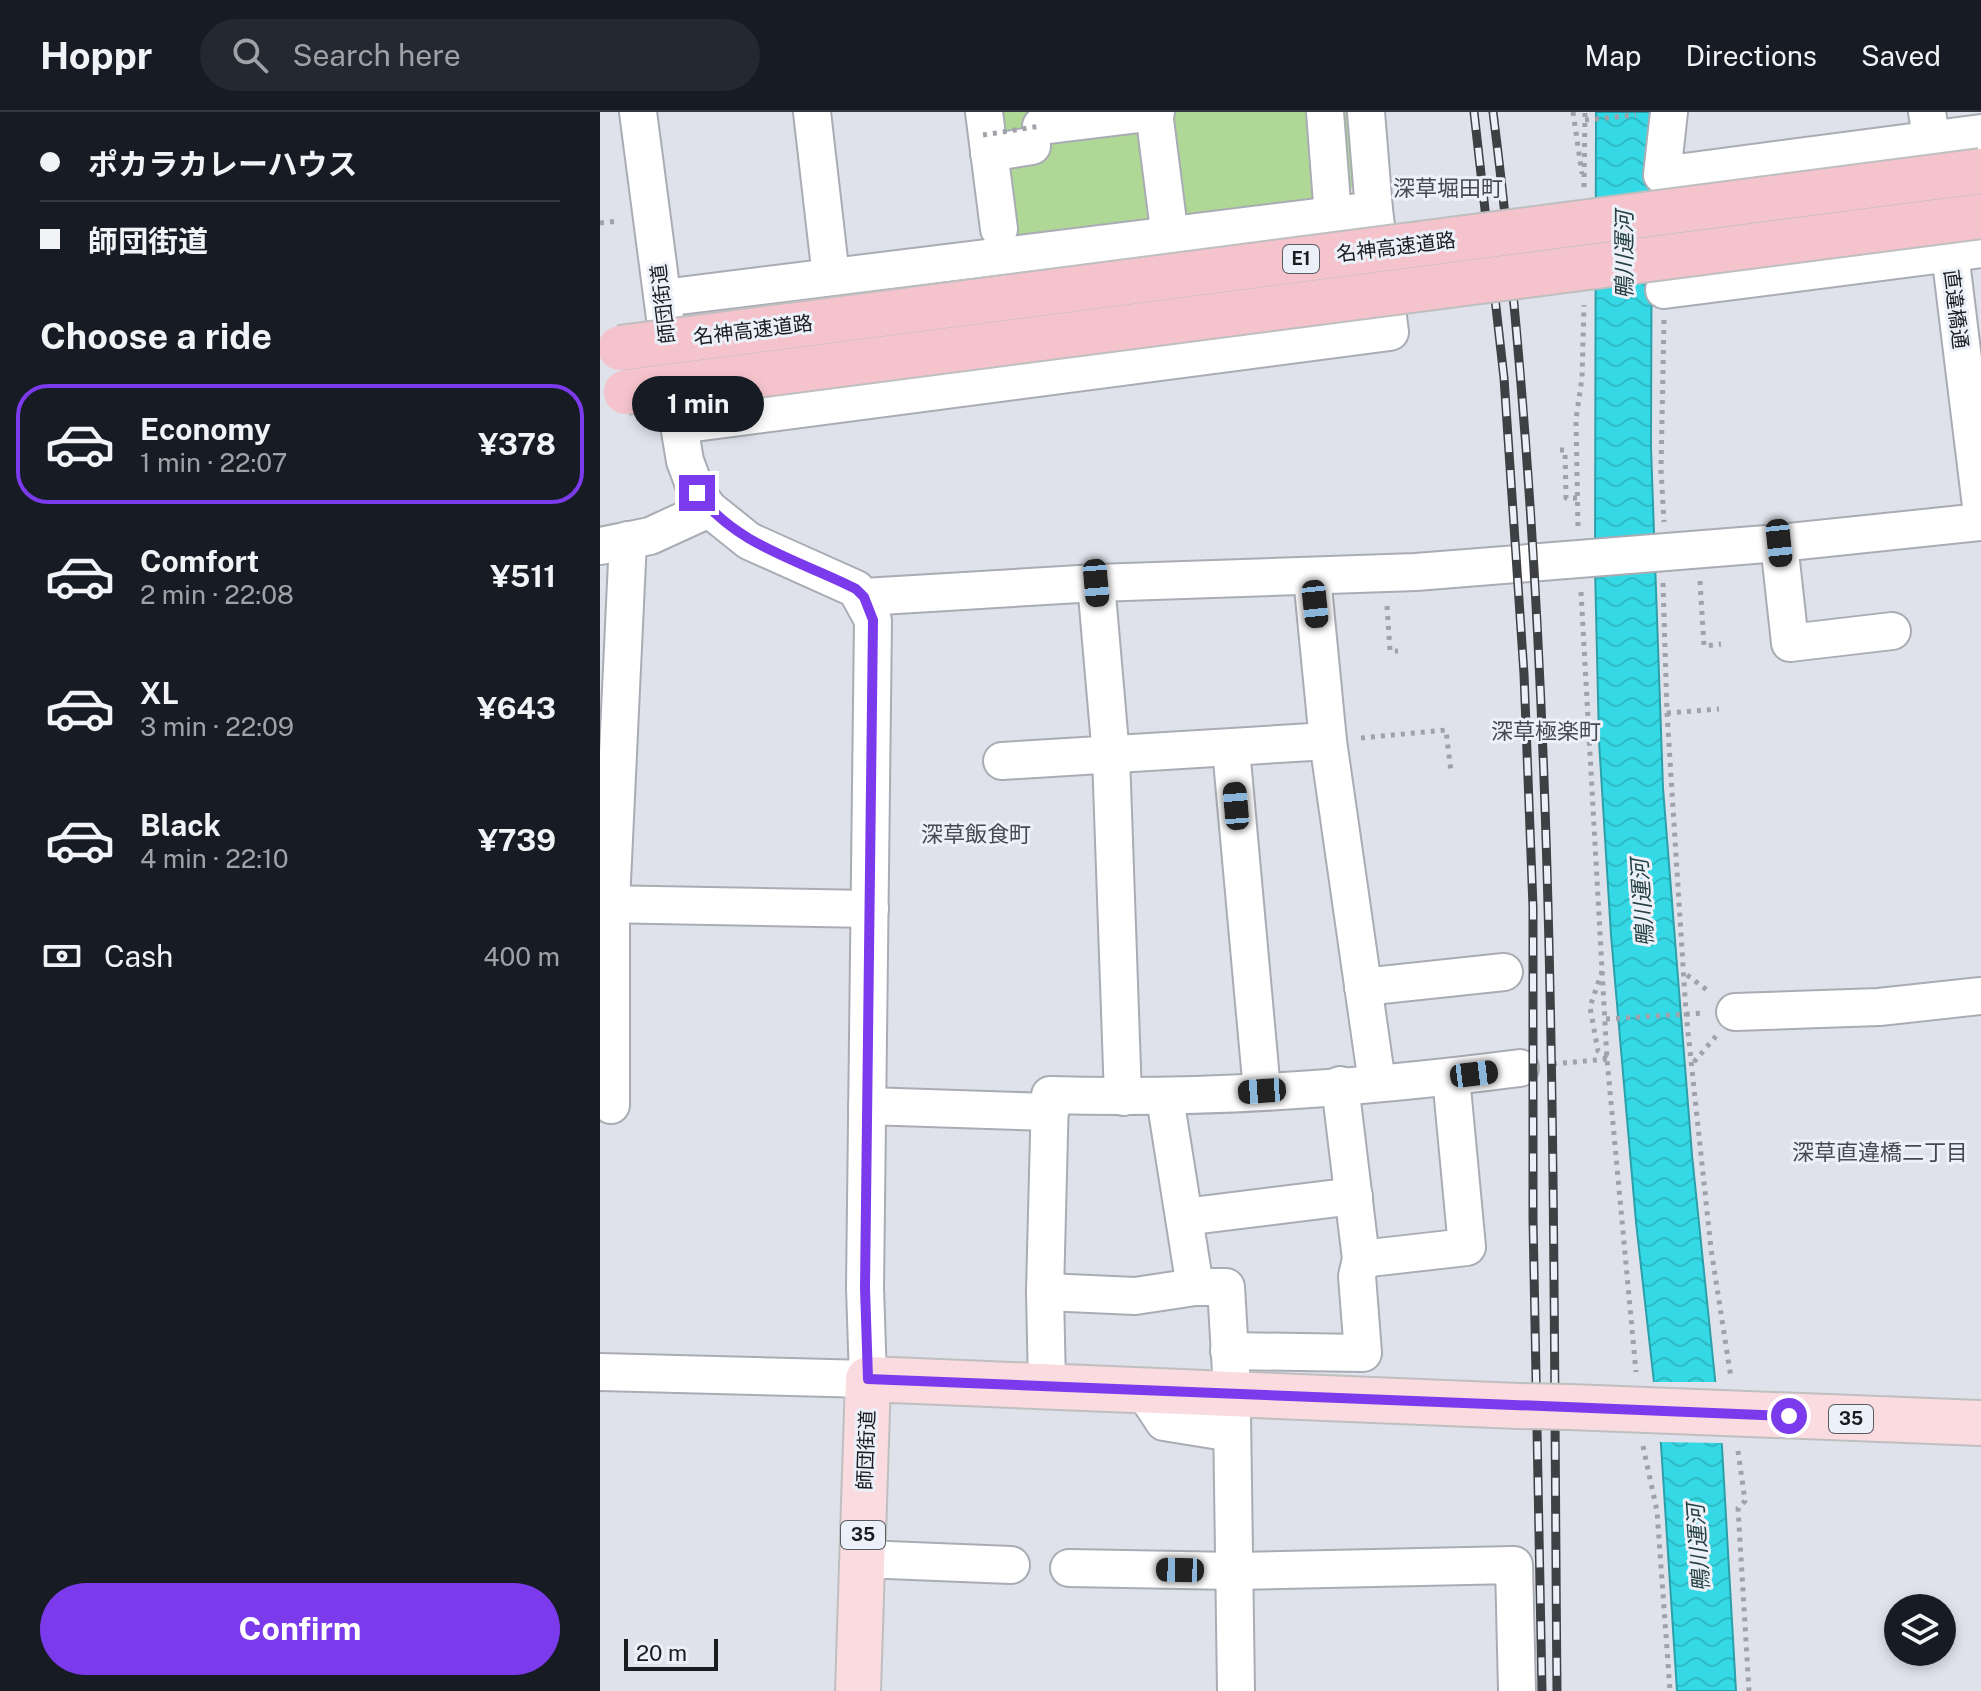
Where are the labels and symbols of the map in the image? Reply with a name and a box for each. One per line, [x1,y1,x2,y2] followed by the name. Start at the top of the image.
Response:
[1393,175,1503,201] district label: 深草堀田町
[1611,207,1637,299] water label: 鴨川運河
[1335,228,1457,266] street label: 名神高速道路
[1283,245,1319,273] road number: E1
[646,263,680,345] street label: 師団街道
[1939,268,1973,350] street label: 直違橋通
[692,311,814,349] street label: 名神高速道路
[631,377,763,433] callout: 1 min
[679,475,715,511] route end
[1765,518,1793,568] car
[1082,558,1110,608] car
[1301,579,1329,629] car
[1491,718,1601,744] district label: 深草極楽町
[1222,781,1250,831] car
[921,821,1031,847] district label: 深草飯食町
[1626,854,1658,948] water label: 鴨川運河
[1449,1059,1499,1089] car
[1237,1077,1287,1105] car
[1792,1139,1968,1165] district label: 深草直違橋二丁目
[1771,1398,1807,1434] route start
[1829,1405,1873,1433] road number: 35
[853,1410,879,1490] street label: 師団街道
[1682,1499,1714,1593] water label: 鴨川運河
[841,1521,885,1549] road number: 35
[1156,1558,1204,1582] car
[624,1635,718,1671] scale bar

